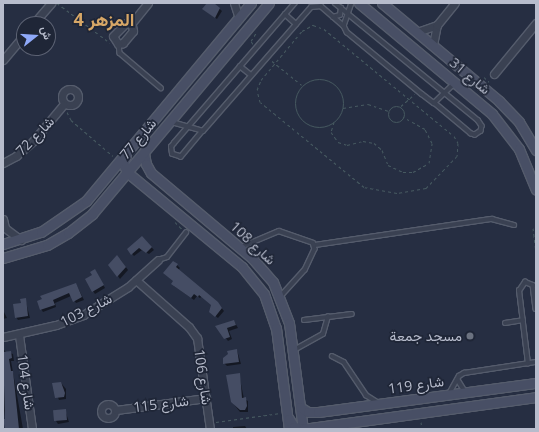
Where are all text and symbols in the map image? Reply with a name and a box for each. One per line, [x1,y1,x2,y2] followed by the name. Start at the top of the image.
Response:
[74,8,134,30] district label: المزهر 4
[16,16,56,56] north arrow
[38,24,56,41] text: ش
[446,54,494,98] street label: شارع 31
[12,113,58,159] street label: شارع 72
[116,115,160,163] street label: شارع 77
[227,218,279,268] street label: شارع 108
[57,290,115,330] street label: شارع 103
[389,328,462,344] place label: مسجد جمعة
[465,331,475,341] marker: مسجد جمعة
[191,348,215,406] street label: شارع 106
[14,353,38,411] street label: شارع 104
[387,373,445,397] street label: شارع 119
[132,392,190,416] street label: شارع 115

